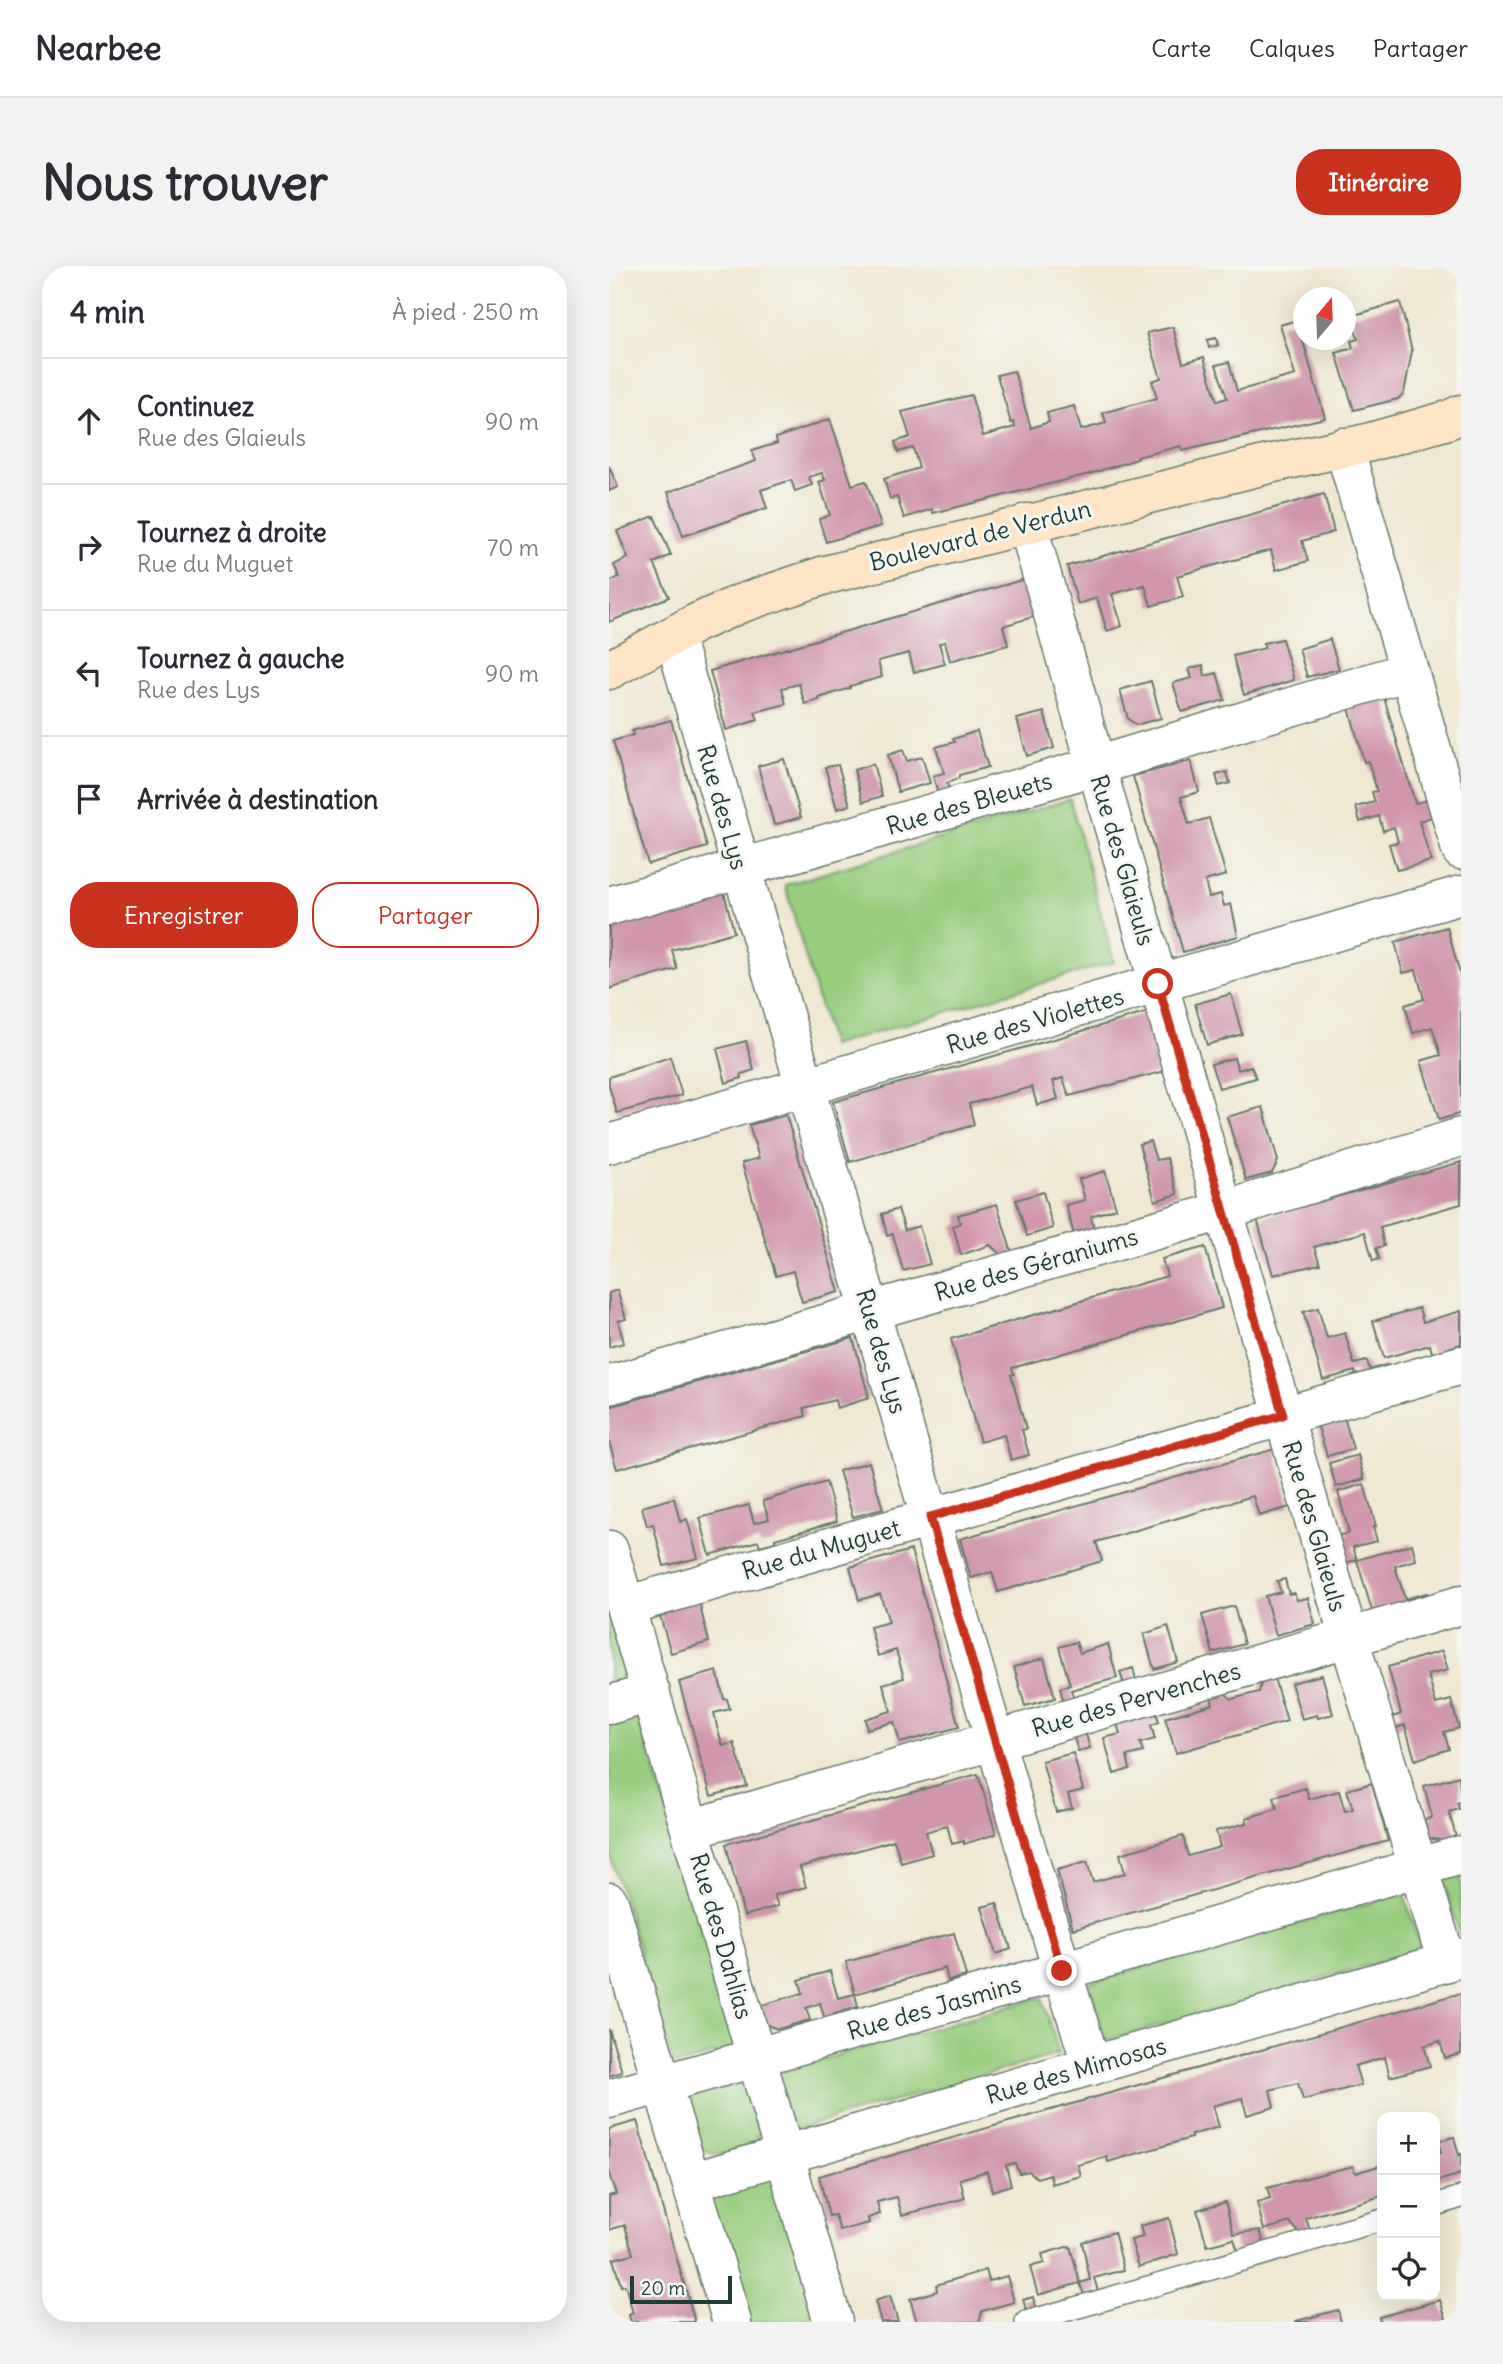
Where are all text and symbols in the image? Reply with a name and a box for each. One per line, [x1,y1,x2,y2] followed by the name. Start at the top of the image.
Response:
[35,27,161,69] text: Nearbee
[1151,33,1211,63] text: Carte
[1249,33,1335,63] text: Calques
[1373,33,1468,63] text: Partager
[1296,149,1461,215] button: Itinéraire
[42,152,328,213] text: Nous trouver
[1293,287,1356,350] north arrow
[70,293,145,331] text: 4 min
[392,297,539,326] text: À pied · 250 m
[137,390,254,423] text: Continuez
[70,402,108,440] icon: ahead
[485,407,539,436] text: 90 m
[137,423,306,452] text: Rue des Glaieuls
[866,493,1094,577] street label: Boulevard de Verdun
[137,516,327,549] text: Tournez à droite
[70,528,108,566] icon: right
[487,533,539,562] text: 70 m
[137,549,293,578] text: Rue du Muguet
[137,642,345,675] text: Tournez à gauche
[70,654,108,692] icon: left
[485,659,539,688] text: 90 m
[137,675,260,704] text: Rue des Lys
[691,741,755,873] street label: Rue des Lys
[883,765,1055,841] street label: Rue des Bleuets
[1084,771,1162,949] street label: Rue des Glaieuls
[70,780,108,818] icon: arrive
[137,783,378,816] text: Arrivée à destination
[70,882,298,948] button: Enregistrer
[312,882,539,948] button: Partager
[1142,968,1173,999] route start
[943,980,1127,1060] street label: Rue des Violettes
[931,1221,1141,1307] street label: Rue des Géraniums
[850,1285,914,1417] street label: Rue des Lys
[1276,1437,1354,1615] street label: Rue des Glaieuls
[738,1512,904,1586] street label: Rue du Muguet
[1028,1655,1244,1743] street label: Rue des Pervenches
[684,1850,760,2022] street label: Rue des Dahlias
[1046,1955,1077,1986] route end
[844,1968,1024,2046] street label: Rue des Jasmins
[982,2030,1170,2110] street label: Rue des Mimosas
[1377,2112,1440,2301] map controls
[1377,2112,1440,2175] button: +
[1377,2175,1440,2238] button: −
[1377,2238,1440,2301] button: locate
[630,2273,731,2305] scale bar
[641,2276,685,2300] text: 20 m

